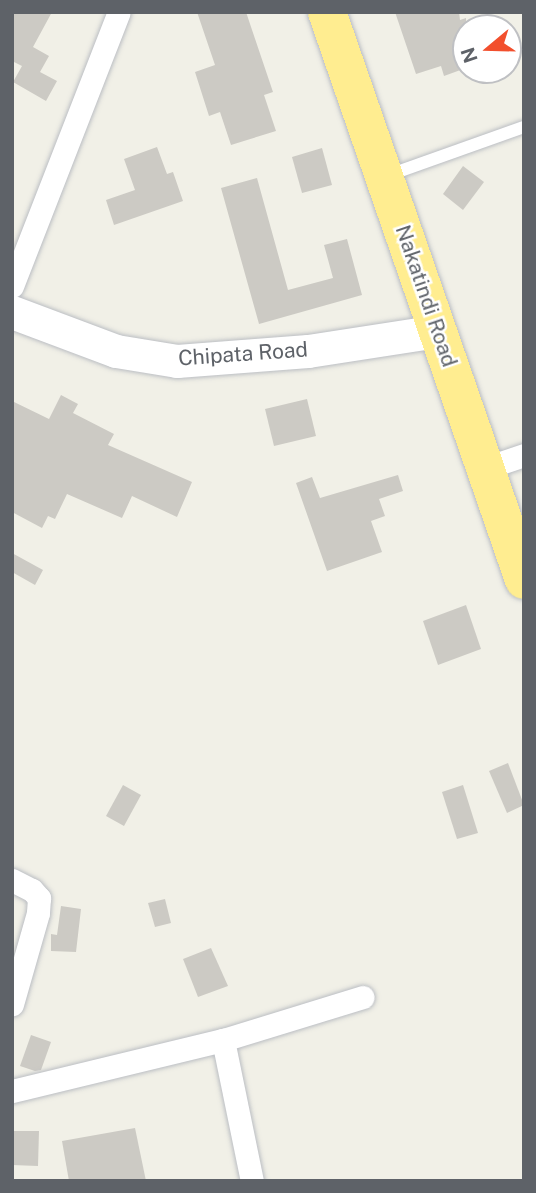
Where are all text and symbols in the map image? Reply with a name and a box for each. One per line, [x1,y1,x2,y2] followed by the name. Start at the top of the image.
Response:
[452,14,522,84] north arrow
[456,45,482,66] text: N
[390,222,462,370] street label: Nakatindi Road
[177,337,309,371] street label: Chipata Road

